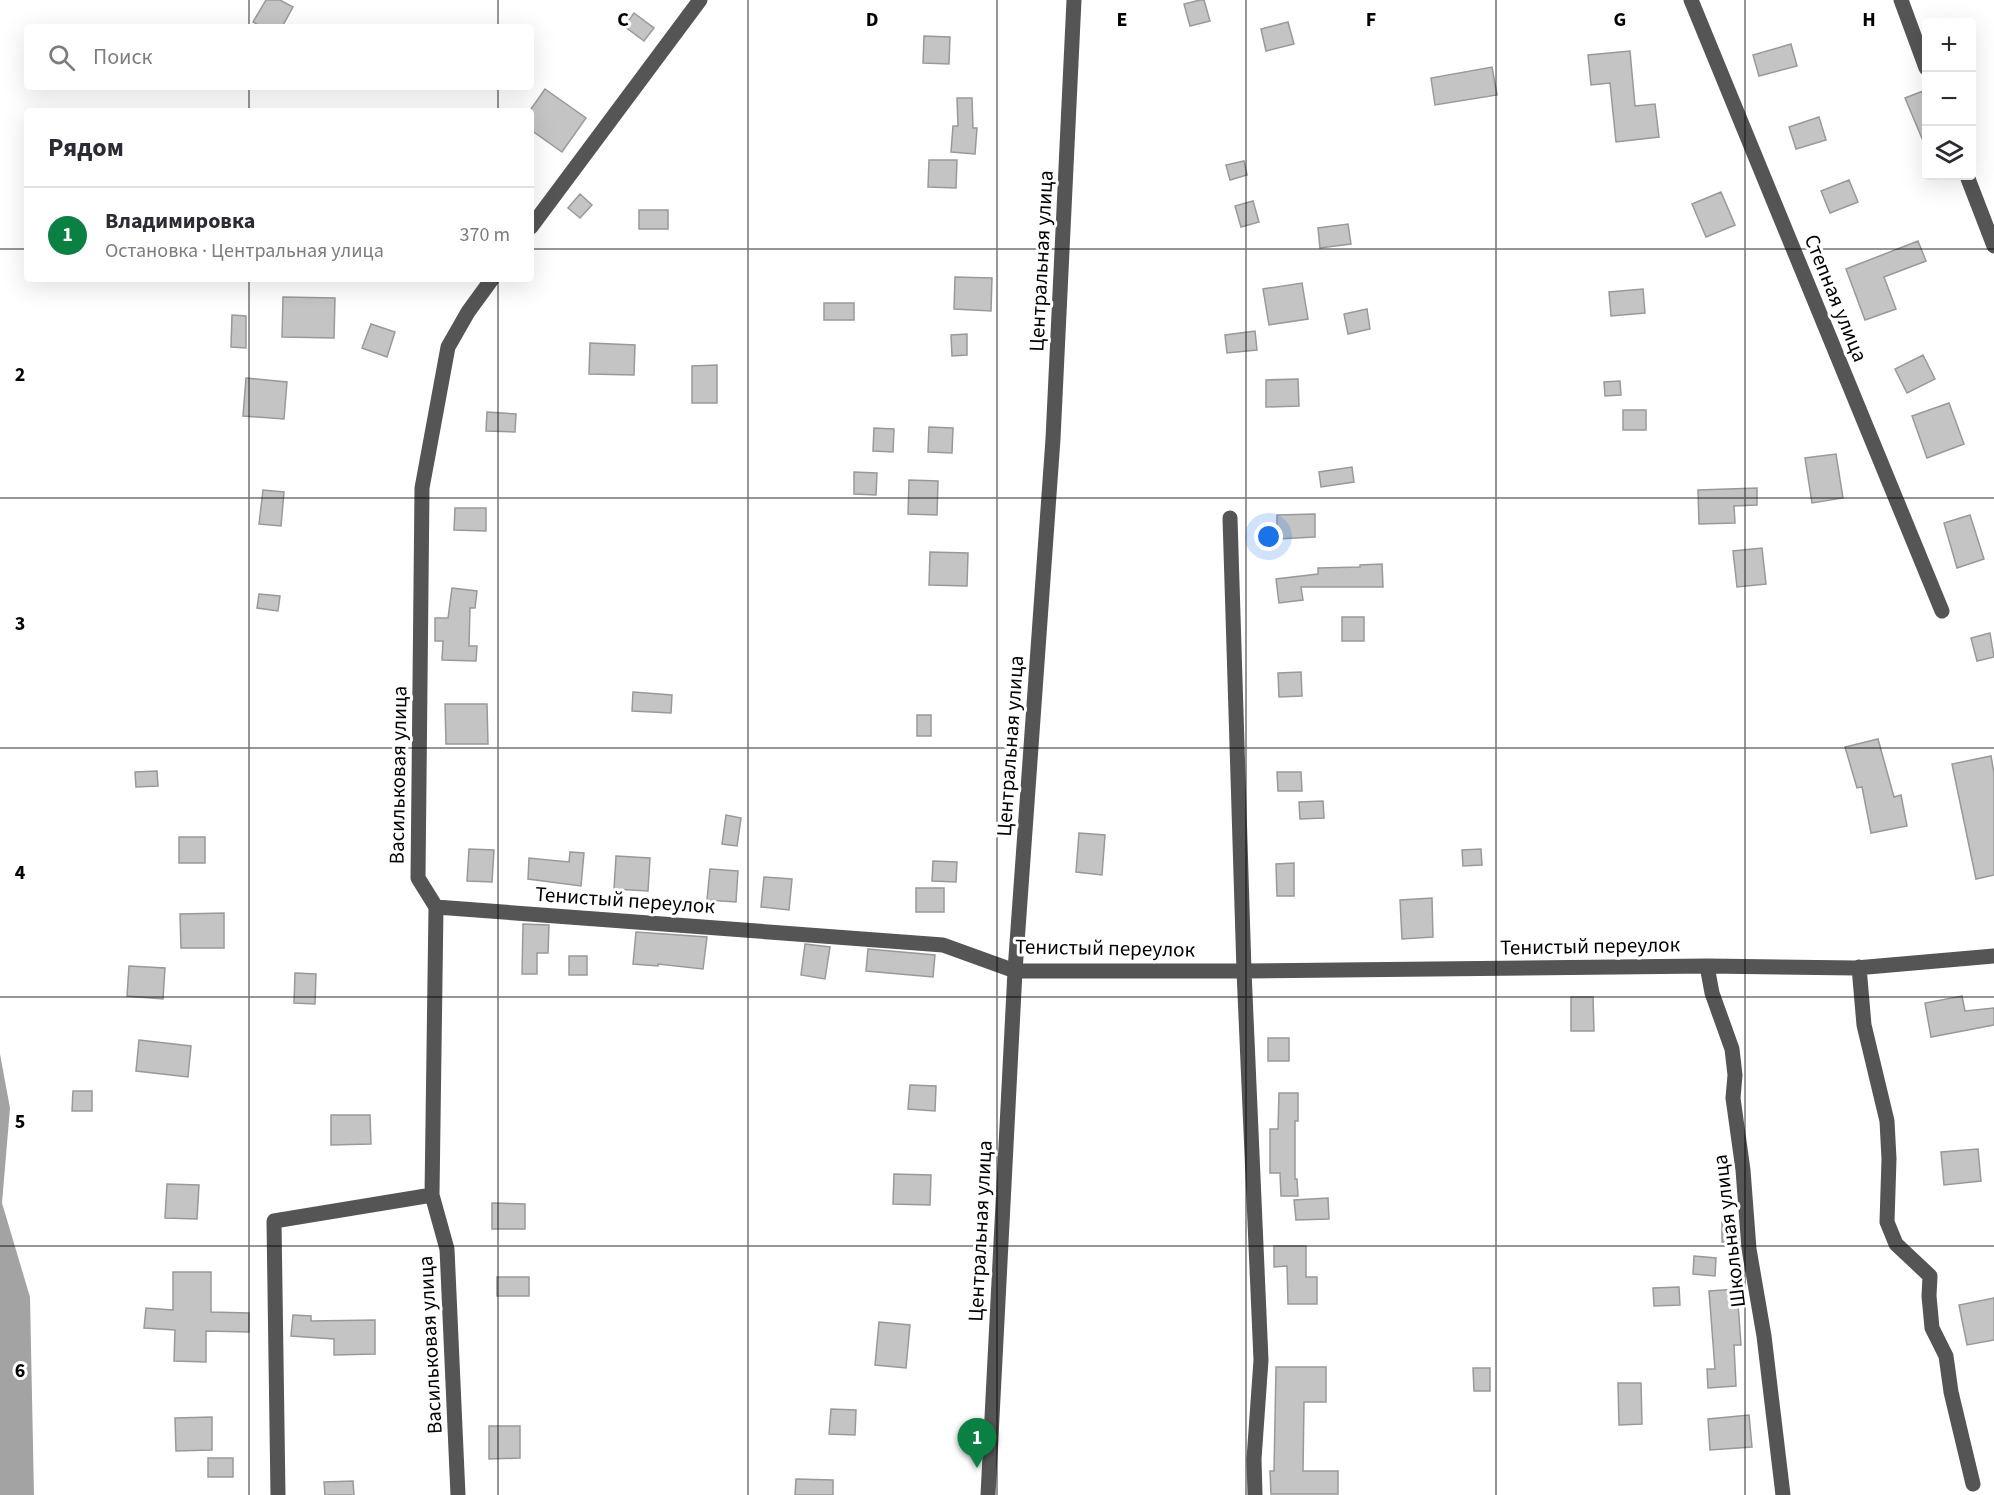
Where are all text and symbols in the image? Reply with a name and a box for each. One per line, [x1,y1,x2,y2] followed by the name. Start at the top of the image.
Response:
[617,6,629,34] text: C
[866,6,878,34] text: D
[1117,6,1127,34] text: E
[1366,6,1376,34] text: F
[1614,6,1626,34] text: G
[1862,6,1876,34] text: H
[1922,18,1976,180] map controls
[1922,18,1976,72] button: +
[24,24,534,90] search box
[45,41,78,74] icon: search
[93,41,152,73] text: Поиск
[1922,72,1976,126] button: −
[1922,126,1976,180] button: layers
[48,129,124,166] text: Рядом
[1021,170,1061,352] street label: Центральная улица
[105,205,255,237] text: Владимировка
[62,221,73,249] text: 1
[460,221,510,249] text: 370 m
[1797,230,1875,366] street label: Степная улица
[105,237,384,265] text: Остановка · Центральная улица
[15,361,25,389] text: 2
[1254,522,1283,551] your location
[15,610,25,638] text: 3
[989,654,1031,838] street label: Центральная улица
[381,685,415,865] street label: Васильковая улица
[15,859,26,887] text: 4
[534,879,716,921] street label: Тенистый переулок
[1500,929,1681,963] street label: Тенистый переулок
[1015,931,1196,965] street label: Тенистый переулок
[15,1108,25,1136] text: 5
[960,1140,1000,1322] street label: Центральная улица
[1705,1153,1753,1309] street label: Школьная улица
[410,1255,450,1435] street label: Васильковая улица
[15,1357,25,1385] text: 6
[958,1418,996,1468] pin: 1

